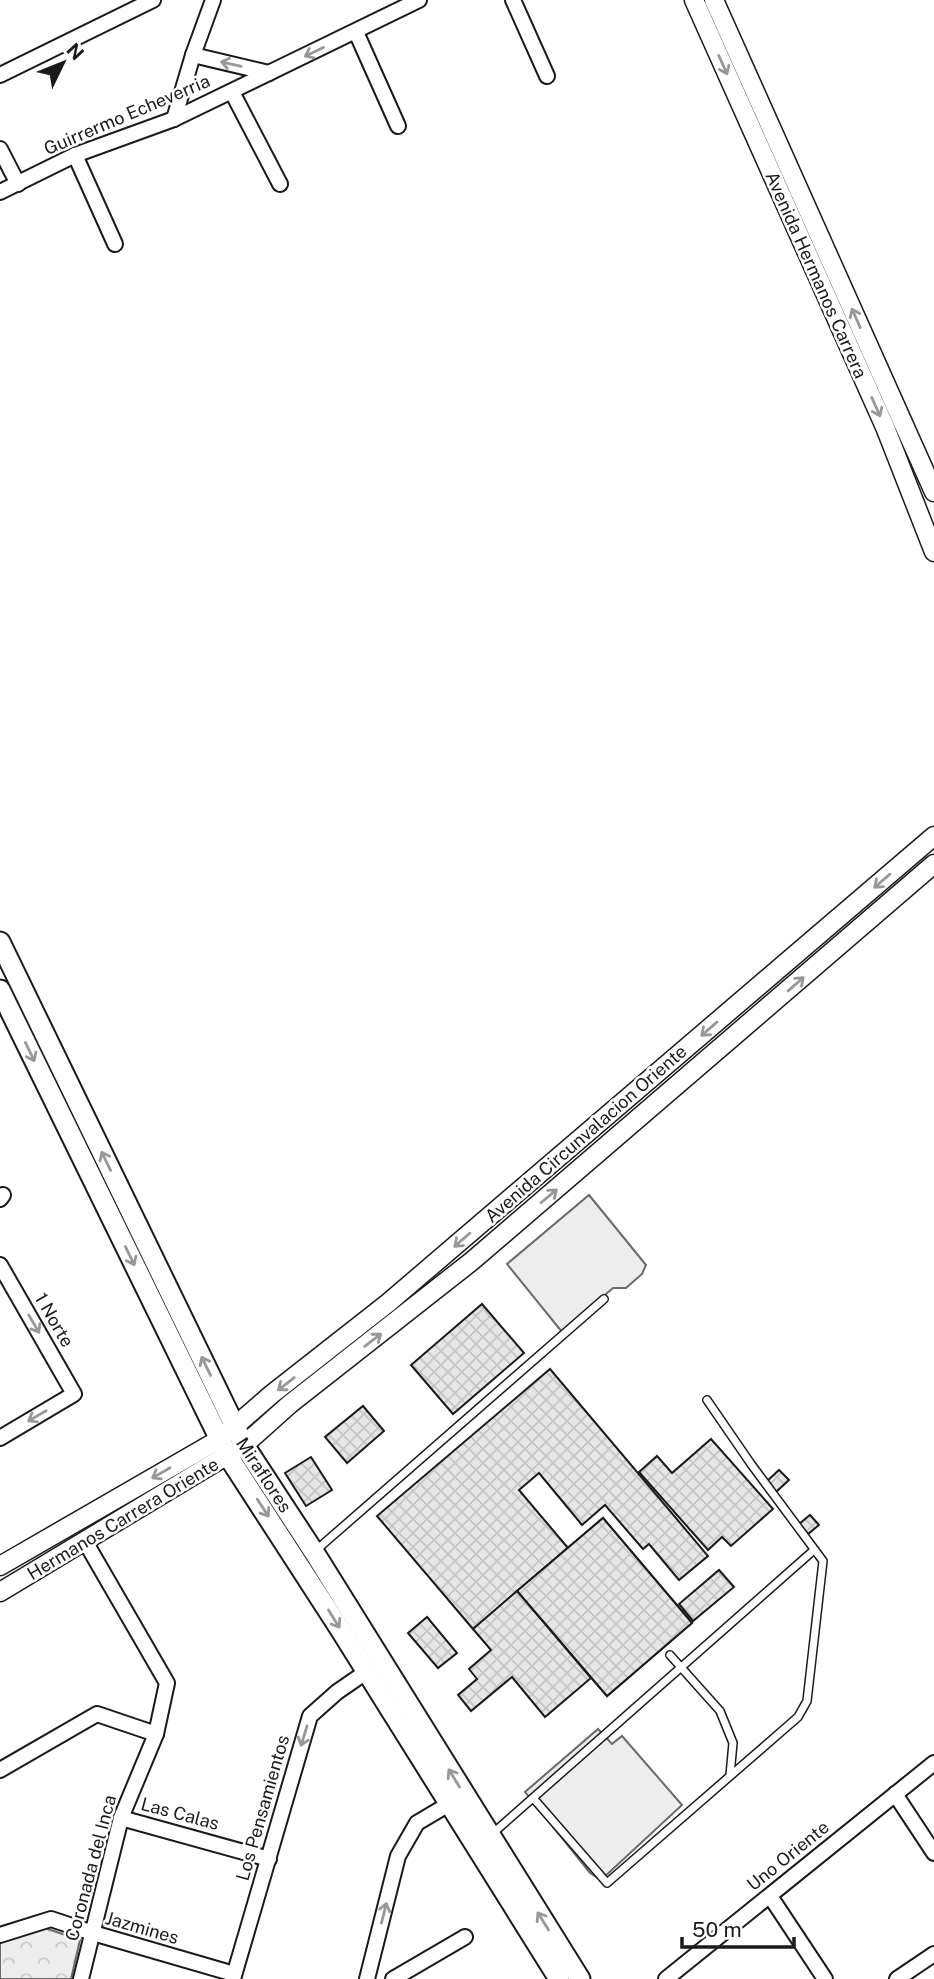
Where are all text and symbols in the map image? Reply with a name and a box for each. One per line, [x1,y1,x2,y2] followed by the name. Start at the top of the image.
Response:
[28,28,98,98] north arrow
[62,38,89,64] text: N
[304,45,325,59] one-way arrow
[717,54,730,75] one-way arrow
[220,57,243,70] one-way arrow
[41,70,213,159] street label: Guirrermo Echeverria
[761,168,872,381] street label: Avenida Hermanos Carrera
[849,308,862,329] one-way arrow
[870,396,883,417] one-way arrow
[873,873,891,889] one-way arrow
[786,976,804,992] one-way arrow
[701,1021,719,1037] one-way arrow
[481,1040,691,1227] street label: Avenida Circunvalacion Oriente
[24,1041,37,1062] one-way arrow
[99,1151,113,1172] one-way arrow
[540,1188,558,1204] one-way arrow
[453,1232,471,1248] one-way arrow
[123,1245,137,1266] one-way arrow
[31,1289,78,1351] street label: 1 Norte
[27,1314,41,1334] one-way arrow
[363,1333,382,1348] one-way arrow
[198,1356,212,1377] one-way arrow
[277,1376,295,1391] one-way arrow
[28,1409,48,1423] one-way arrow
[232,1433,296,1516] street label: Miraflores
[23,1453,222,1584] street label: Hermanos Carrera Oriente
[151,1467,171,1481] one-way arrow
[257,1498,271,1518] one-way arrow
[327,1608,341,1628] one-way arrow
[297,1725,310,1747] one-way arrow
[232,1733,293,1883] street label: Los Pensamientos
[446,1769,460,1789] one-way arrow
[61,1792,120,1943] street label: Coronada del Inca
[139,1793,221,1834] street label: Las Calas
[743,1816,833,1895] street label: Uno Oriente
[378,1902,391,1925] one-way arrow
[682,1906,794,1950] scale bar
[103,1907,181,1948] street label: Jazmines
[536,1912,550,1932] one-way arrow
[692,1917,742,1942] text: 50 m

